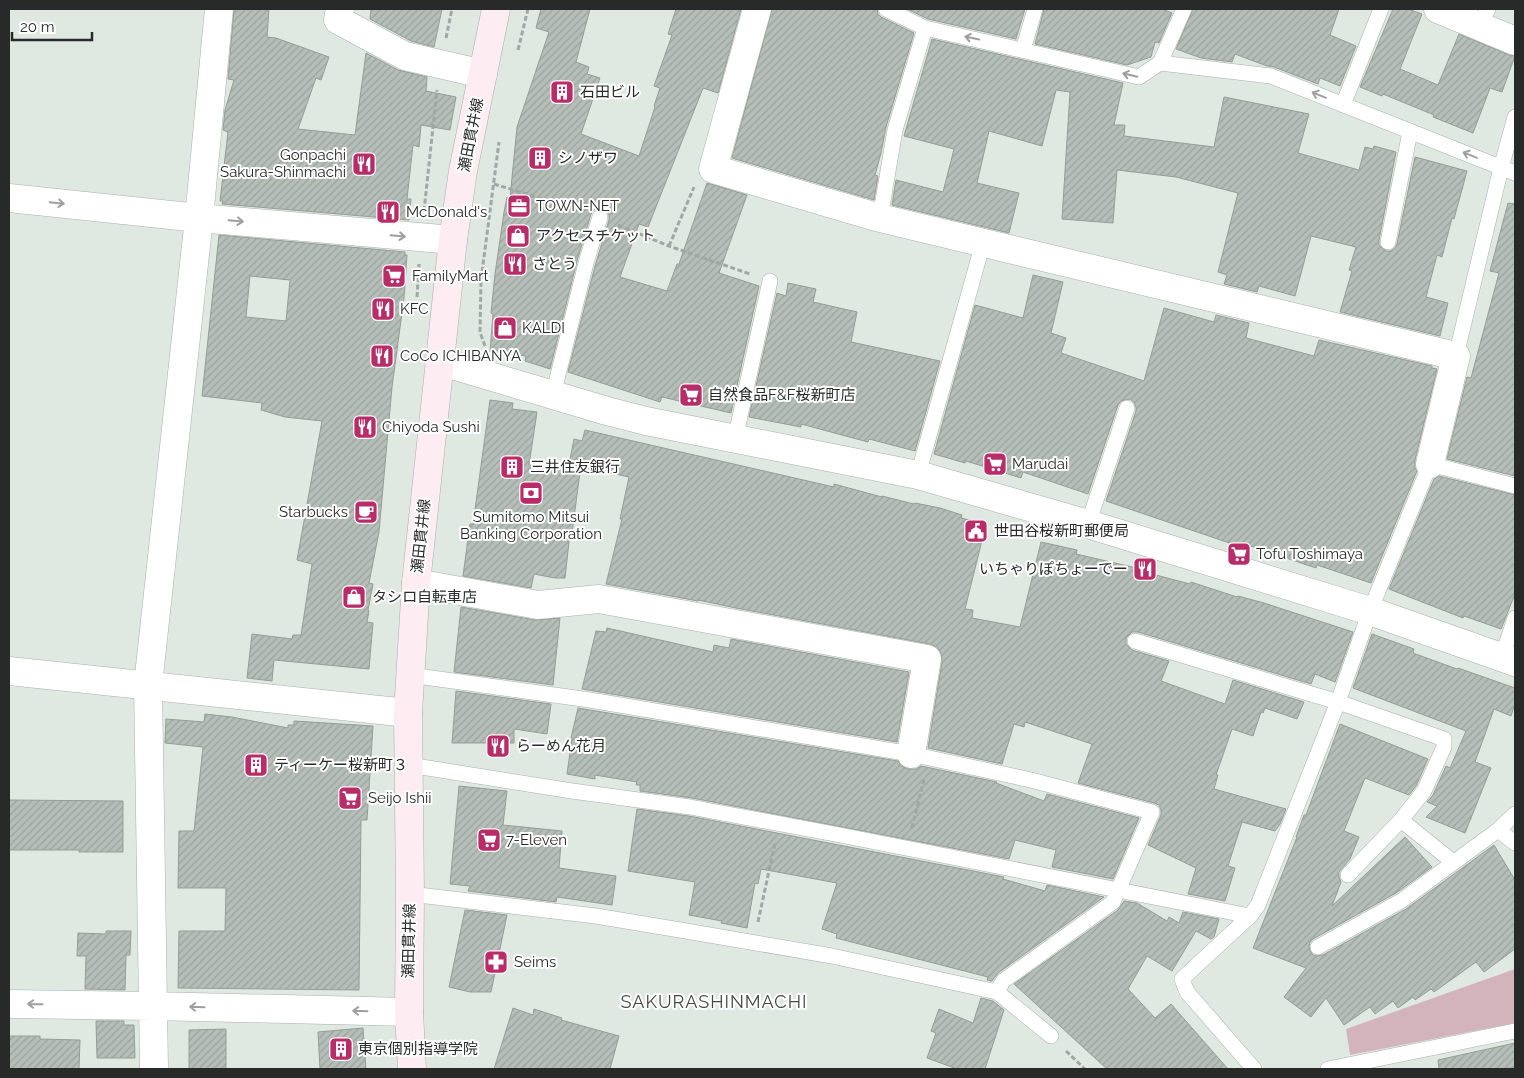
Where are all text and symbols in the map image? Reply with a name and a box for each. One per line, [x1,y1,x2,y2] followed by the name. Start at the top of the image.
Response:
[12,10,92,42] scale bar
[20,18,55,36] text: 20 m
[964,33,980,42] one-way arrow
[1122,70,1138,79] one-way arrow
[549,79,575,105] building icon: 石田ビル
[580,83,640,101] place label: 石田ビル
[1312,90,1327,100] one-way arrow
[455,96,487,174] street label: 瀬田貫井線
[527,145,553,171] building icon: シノザワ
[220,146,346,181] place label: Gonpachi Sakura-Shinmachi
[558,149,618,167] place label: シノザワ
[1463,150,1478,160] one-way arrow
[351,151,377,177] restaurant icon: Gonpachi Sakura-Shinmachi
[506,193,532,219] office icon: TOWN-NET
[536,197,619,215] place label: TOWN-NET
[49,198,65,208] one-way arrow
[375,199,401,225] restaurant icon: McDonald's
[406,203,487,221] place label: McDonald's
[228,216,244,226] one-way arrow
[505,223,531,249] shop icon: アクセスチケット
[536,227,655,245] place label: アクセスチケット
[390,231,406,240] one-way arrow
[502,251,528,277] restaurant icon: さとう
[532,255,577,273] place label: さとう
[381,263,407,289] supermarket icon: FamilyMart
[412,267,489,285] place label: FamilyMart
[370,296,396,322] restaurant icon: KFC
[400,300,429,318] place label: KFC
[492,315,518,341] shop icon: KALDI
[522,319,565,337] place label: KALDI
[369,343,395,369] restaurant icon: CoCo ICHIBANYA
[400,347,521,365] place label: CoCo ICHIBANYA
[678,382,704,408] supermarket icon: 自然食品F&F桜新町店
[708,386,856,404] place label: 自然食品F&F桜新町店
[352,414,378,440] restaurant icon: Chiyoda Sushi
[382,418,480,436] place label: Chiyoda Sushi
[982,451,1008,477] supermarket icon: Marudai
[499,454,525,480] building icon: 三井住友銀行
[1012,455,1068,473] place label: Marudai
[530,458,620,476] place label: 三井住友銀行
[518,480,544,506] bank icon: Sumitomo Mitsui Banking Corporation
[408,498,434,574] street label: 瀬田貫井線
[353,499,379,525] cafe icon: Starbucks
[279,503,348,521] place label: Starbucks
[460,508,602,543] place label: Sumitomo Mitsui Banking Corporation
[963,518,989,544] public building icon: 世田谷桜新町郵便局
[994,522,1129,540] place label: 世田谷桜新町郵便局
[1226,541,1252,567] supermarket icon: Tofu Toshimaya
[1256,545,1363,563] place label: Tofu Toshimaya
[1132,556,1158,582] restaurant icon: いちゃりぽちょーでー
[979,560,1128,578] place label: いちゃりぽちょーでー
[341,584,367,610] shop icon: タシロ自転車店
[372,588,477,606] place label: タシロ自転車店
[485,733,511,759] restaurant icon: らーめん花月
[516,737,606,755] place label: らーめん花月
[243,752,269,778] building icon: ティーケー桜新町３
[274,756,408,774] place label: ティーケー桜新町３
[337,785,363,811] supermarket icon: Seijo Ishii
[368,789,431,807] place label: Seijo Ishii
[476,827,502,853] supermarket icon: 7-Eleven
[506,831,567,849] place label: 7-Eleven
[399,903,419,979] street label: 瀬田貫井線
[483,949,509,975] pharmacy icon: Seims
[514,953,556,971] place label: Seims
[621,991,807,1012] district label: SAKURASHINMACHI
[27,999,44,1009] one-way arrow
[190,1002,206,1012] one-way arrow
[352,1007,368,1016] one-way arrow
[328,1036,354,1062] building icon: 東京個別指導学院
[358,1040,478,1058] place label: 東京個別指導学院

